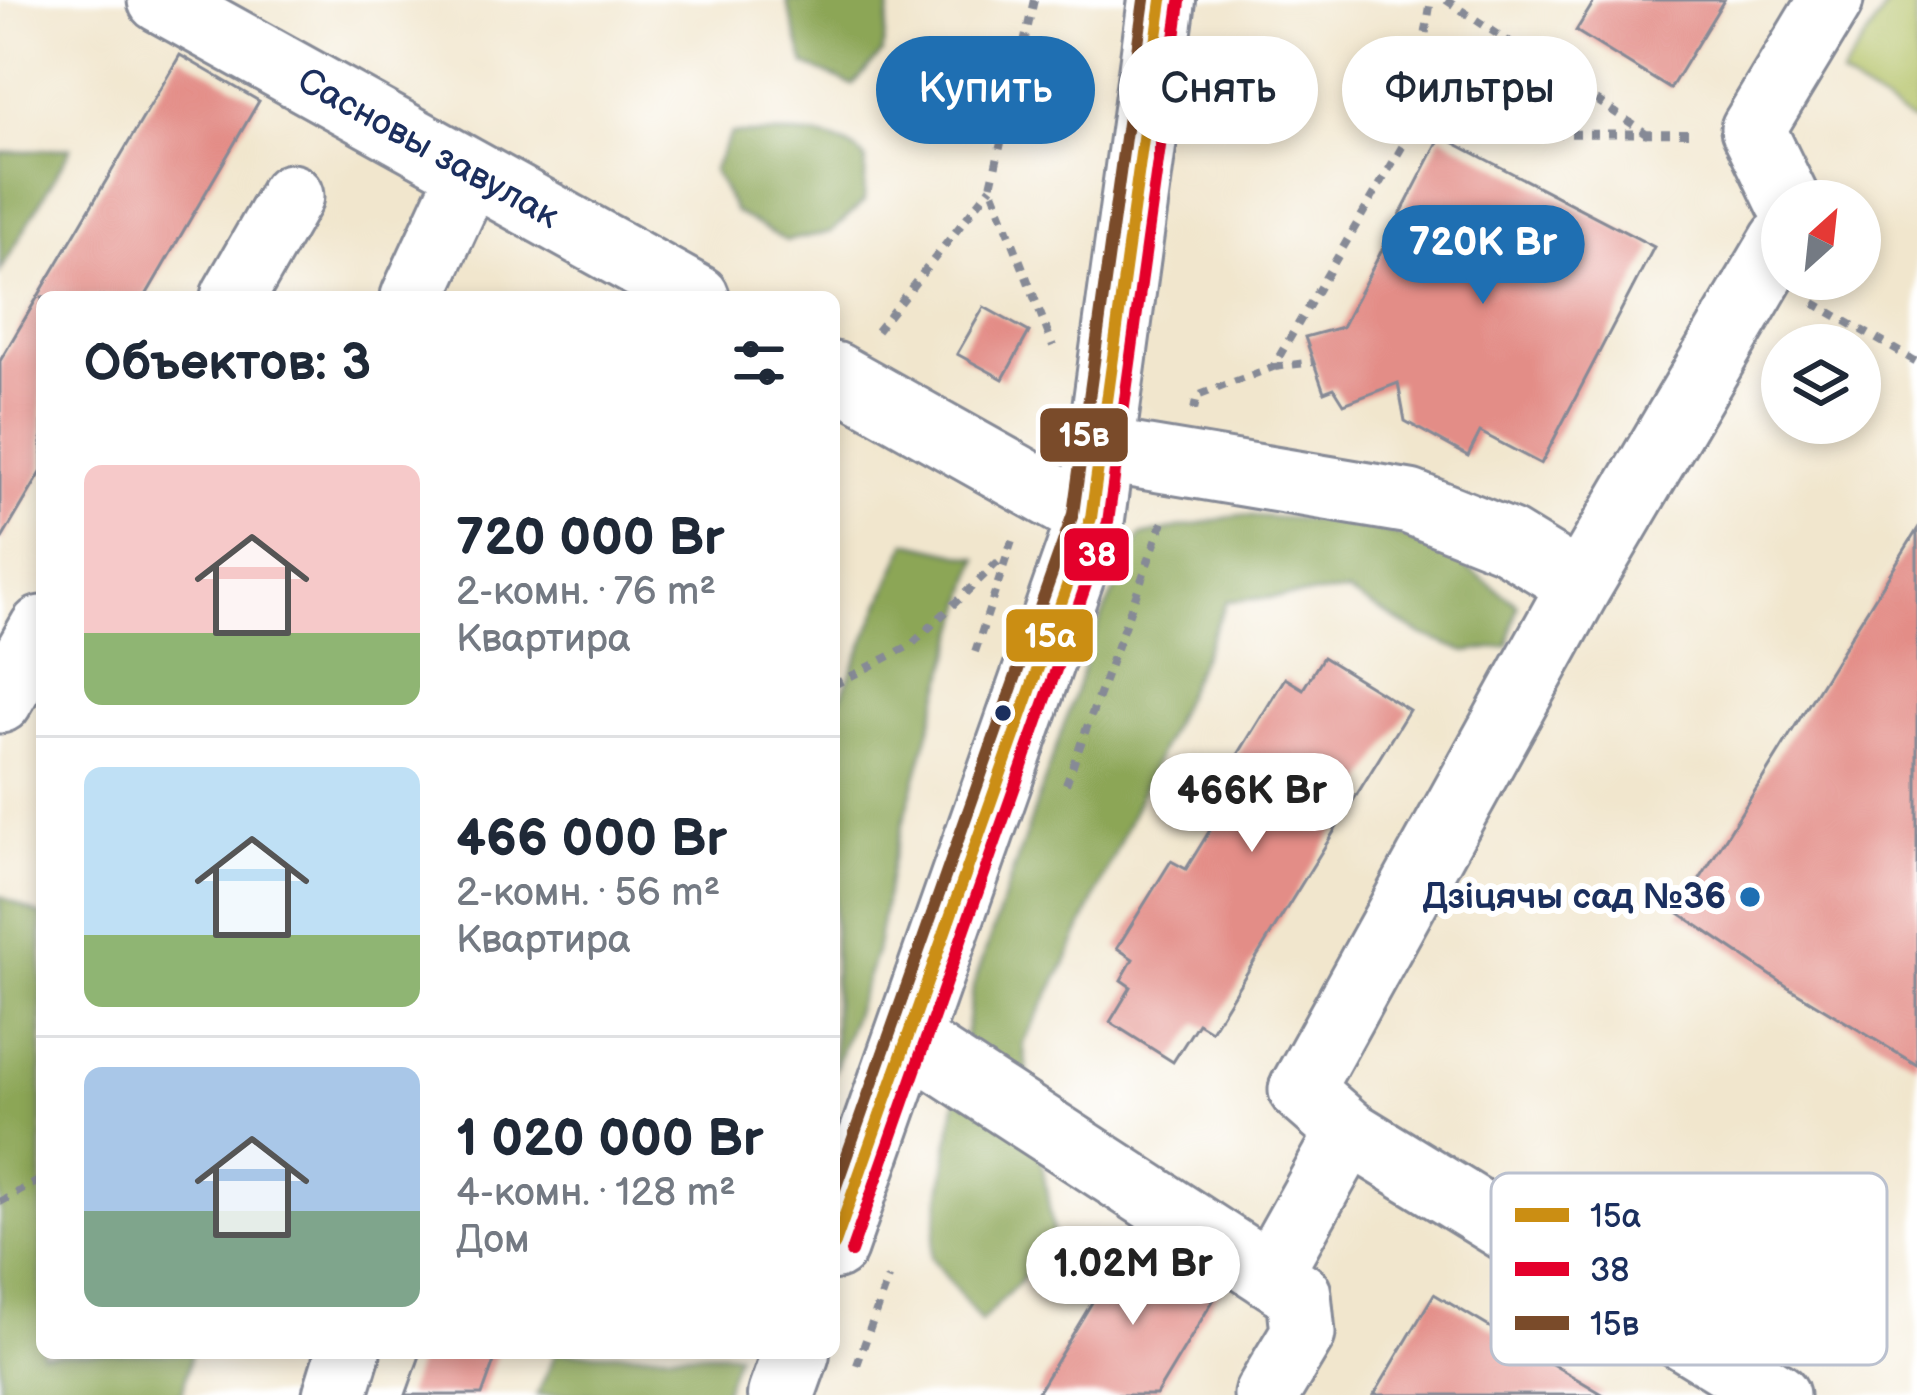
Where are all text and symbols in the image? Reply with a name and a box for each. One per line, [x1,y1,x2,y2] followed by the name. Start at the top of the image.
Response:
[876,36,1095,144] chip: Купить
[1119,36,1318,144] chip: Снять
[1342,36,1597,144] chip: Фильтры
[290,59,566,239] street label: Сасновы завулак
[1761,180,1881,300] north arrow
[1761,180,1881,444] map controls
[1372,205,1594,307] pin: 720K Br
[1409,220,1557,267] text: 720K Br
[1761,324,1881,444] button: layers
[726,330,792,396] icon: filters
[84,333,371,394] text: Объектов: 3
[1038,406,1130,464] line badge: 15в
[1059,416,1109,456] text: 15в
[456,508,725,569] text: 720 000 Br
[180,513,324,657] icon: home
[1062,526,1131,583] line badge: 38
[1077,536,1117,576] text: 38
[456,569,716,616] text: 2-комн. · 76 m²
[1004,607,1095,664] line badge: 15а
[456,616,631,663] text: Квартира
[1024,617,1077,657] text: 15а
[992,702,1014,724] unlabelled marker
[1141,753,1363,855] pin: 466K Br
[1177,768,1327,815] text: 466K Br
[456,809,727,870] text: 466 000 Br
[180,815,324,959] icon: home
[456,870,720,917] text: 2-комн. · 56 m²
[1422,876,1726,919] place label: Дзіцячы сад №36
[1737,884,1763,910] marker: Дзіцячы сад №36
[456,917,631,964] text: Квартира
[456,1109,764,1170] text: 1 020 000 Br
[180,1115,324,1259] icon: home
[456,1170,736,1217] text: 4-комн. · 128 m²
[1491,1173,1887,1365] legend
[1590,1197,1641,1237] text: 15а
[456,1217,530,1264] text: Дом
[1009,1226,1257,1328] pin: 1.02M Br
[1053,1241,1213,1288] text: 1.02M Br
[1590,1251,1630,1291] text: 38
[1590,1305,1639,1345] text: 15в

